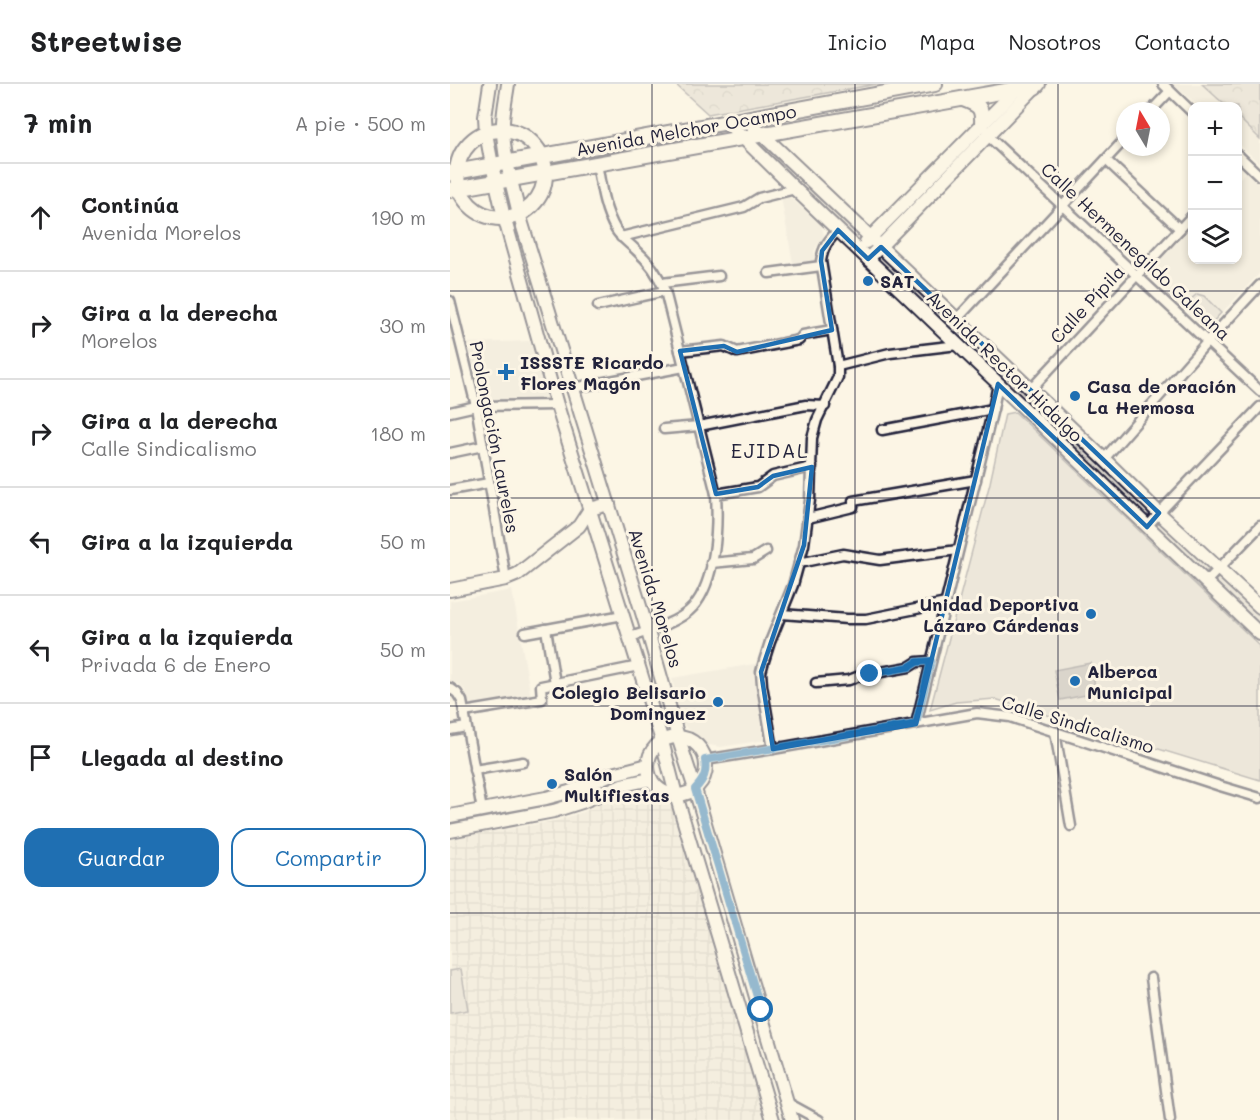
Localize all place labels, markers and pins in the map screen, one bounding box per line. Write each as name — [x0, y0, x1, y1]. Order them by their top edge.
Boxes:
place label: SAT — [880, 269, 915, 293]
marker: SAT — [861, 274, 875, 288]
place label: ISSSTE Ricardo Flores Magón — [520, 350, 664, 395]
marker: ISSSTE Ricardo Flores Magón — [497, 363, 515, 381]
place label: Casa de oración La Hermosa — [1087, 374, 1236, 419]
marker: Casa de oración La Hermosa — [1068, 389, 1082, 403]
place label: Unidad Deportiva Lázaro Cárdenas — [919, 592, 1079, 637]
marker: Unidad Deportiva Lázaro Cárdenas — [1084, 607, 1098, 621]
place label: Alberca Municipal — [1087, 659, 1172, 704]
marker: Alberca Municipal — [1068, 674, 1082, 688]
place label: Colegio Belisario Dominguez — [552, 680, 706, 725]
marker: Colegio Belisario Dominguez — [711, 695, 725, 709]
place label: Salón Multifiestas — [564, 762, 670, 807]
marker: Salón Multifiestas — [545, 777, 559, 791]

